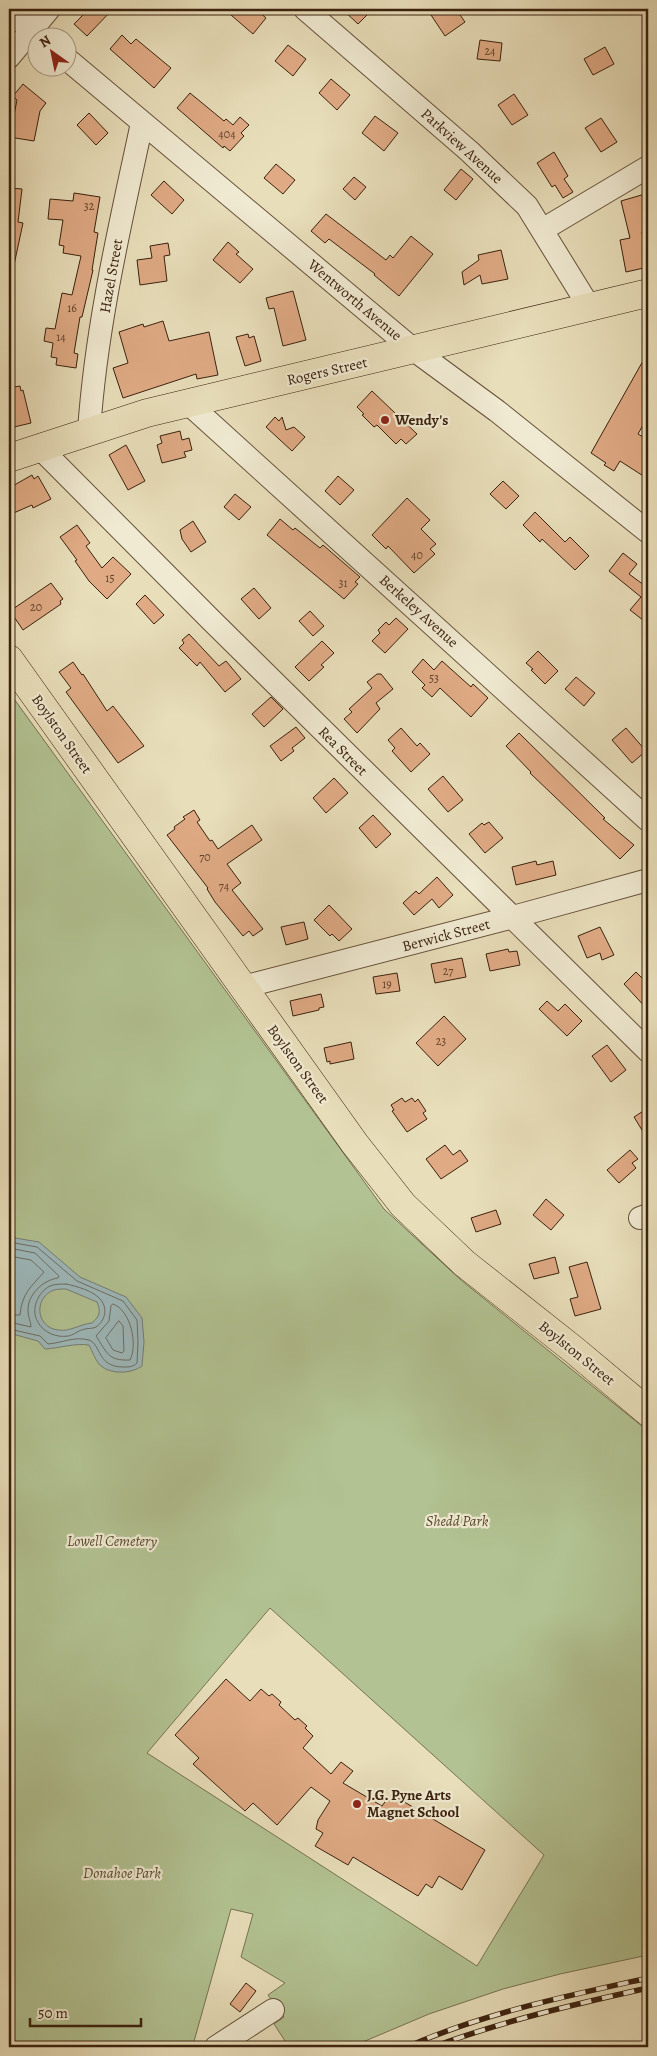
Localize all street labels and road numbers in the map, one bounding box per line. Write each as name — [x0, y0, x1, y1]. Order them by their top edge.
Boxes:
street label: Parkview Avenue — [417, 104, 508, 188]
street label: Hazel Street — [95, 237, 127, 315]
street label: Wentworth Avenue — [303, 254, 406, 345]
street label: Rogers Street — [285, 352, 369, 390]
street label: Berkeley Avenue — [375, 570, 463, 652]
street label: Boylston Street — [27, 690, 97, 778]
street label: Rea Street — [314, 722, 372, 780]
street label: Berwick Street — [400, 914, 492, 956]
street label: Boylston Street — [263, 1021, 333, 1107]
street label: Boylston Street — [535, 1316, 619, 1390]

